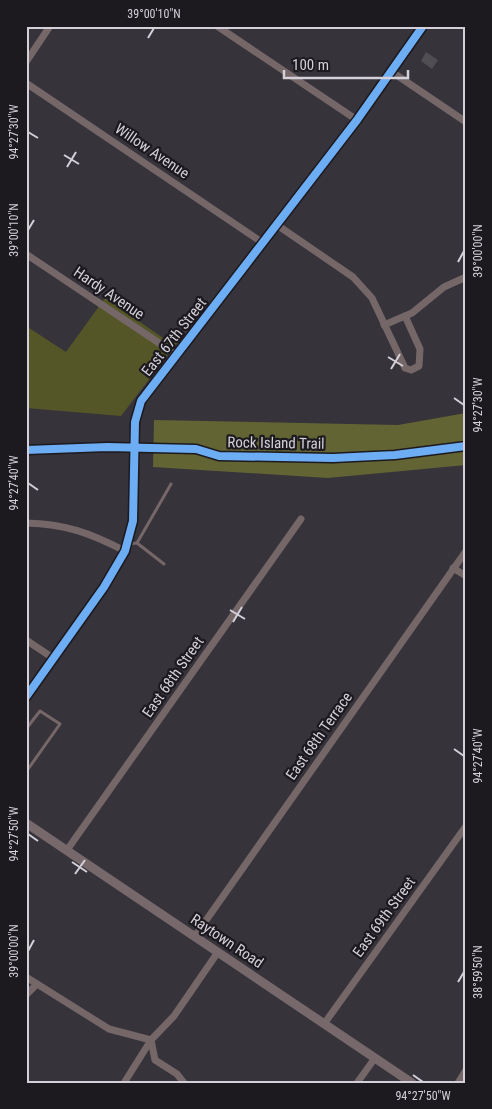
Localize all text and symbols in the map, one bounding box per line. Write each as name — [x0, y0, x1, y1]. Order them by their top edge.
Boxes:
text: 39°00'10"N — [127, 7, 181, 21]
scale bar — [284, 48, 408, 80]
text: 100 m — [292, 56, 329, 74]
text: 94°27'30"W — [7, 104, 21, 160]
street label: Willow Avenue — [111, 120, 193, 182]
text: 39°00'10"N — [7, 203, 21, 257]
text: 39°00'00"N — [471, 224, 485, 278]
street label: Hardy Avenue — [70, 263, 148, 323]
street label: East 67th Street — [138, 294, 210, 380]
text: 94°27'30"W — [471, 377, 485, 433]
street label: Rock Island Trail — [227, 433, 325, 453]
text: 94°27'40"W — [7, 455, 21, 511]
street label: East 68th Street — [139, 633, 207, 721]
street label: East 68th Terrace — [282, 689, 356, 783]
text: 94°27'40"W — [471, 728, 485, 784]
text: 94°27'50"W — [7, 806, 21, 862]
street label: East 69th Street — [349, 874, 419, 960]
street label: Raytown Road — [187, 910, 267, 972]
text: 39°00'00"N — [7, 924, 21, 978]
text: 38°59'50"N — [471, 945, 485, 999]
text: 94°27'50"W — [395, 1089, 451, 1103]

